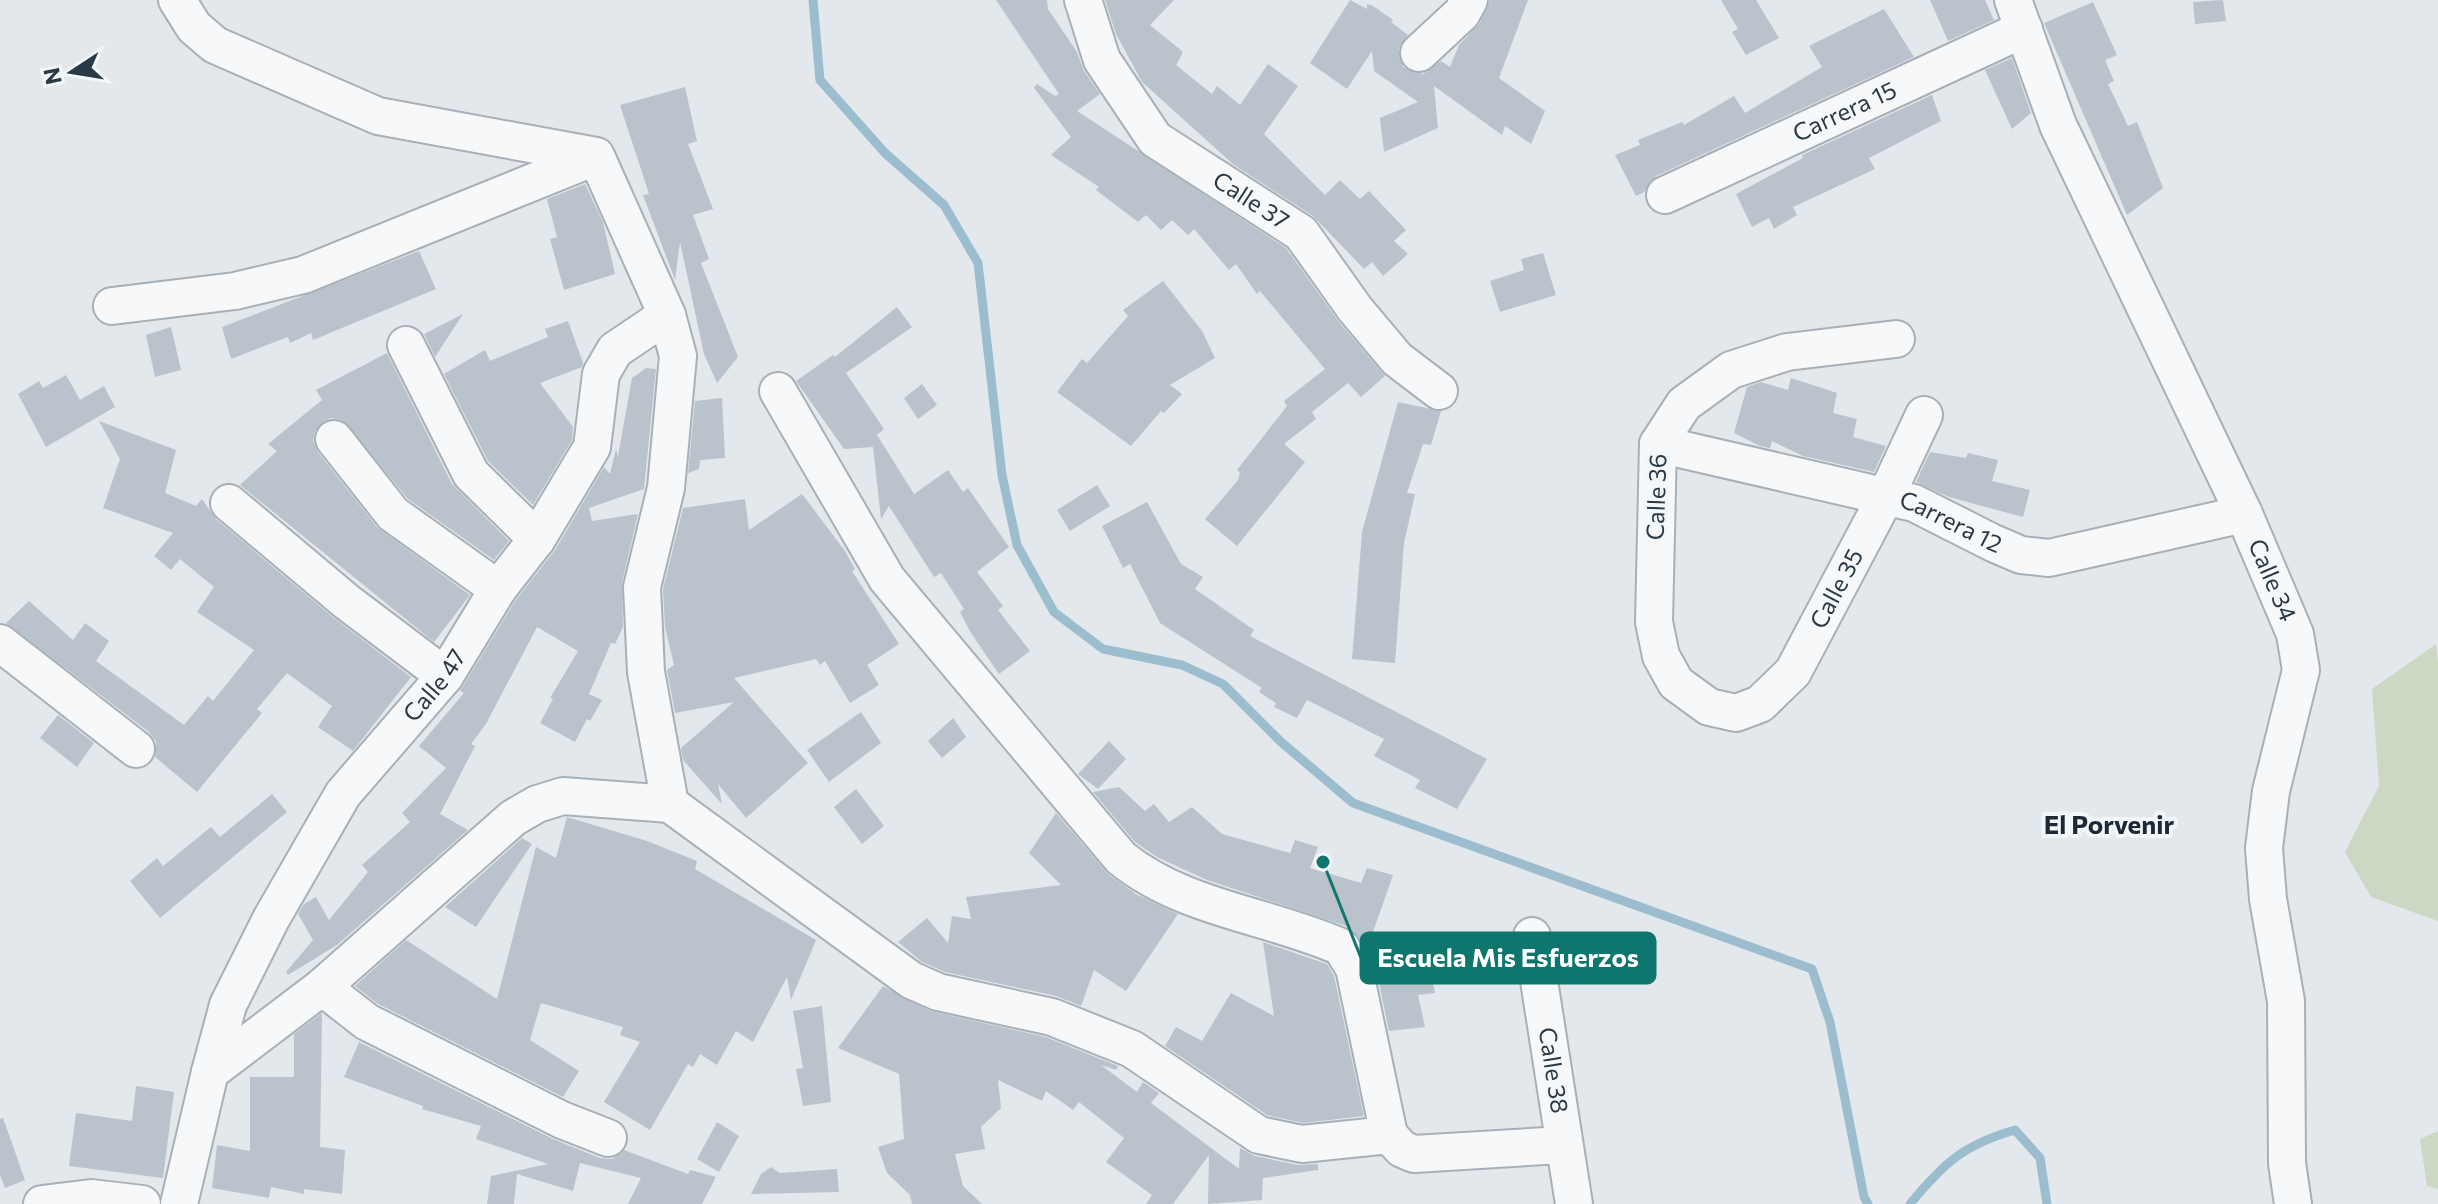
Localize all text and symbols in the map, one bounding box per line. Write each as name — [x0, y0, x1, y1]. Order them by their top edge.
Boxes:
north arrow — [32, 32, 112, 112]
text: N — [37, 65, 67, 87]
street label: Carrera 15 — [1788, 74, 1901, 147]
street label: Calle 37 — [1208, 164, 1295, 235]
street label: Calle 36 — [1639, 453, 1672, 541]
street label: Carrera 12 — [1897, 484, 2007, 558]
street label: Calle 34 — [2243, 534, 2304, 625]
street label: Calle 35 — [1803, 543, 1868, 633]
street label: Calle 47 — [396, 643, 471, 727]
district label: El Porvenir — [2044, 808, 2175, 839]
callout: Escuela Mis Esfuerzos — [1361, 933, 1655, 983]
text: Escuela Mis Esfuerzos — [1377, 941, 1639, 972]
street label: Calle 38 — [1533, 1025, 1576, 1115]

